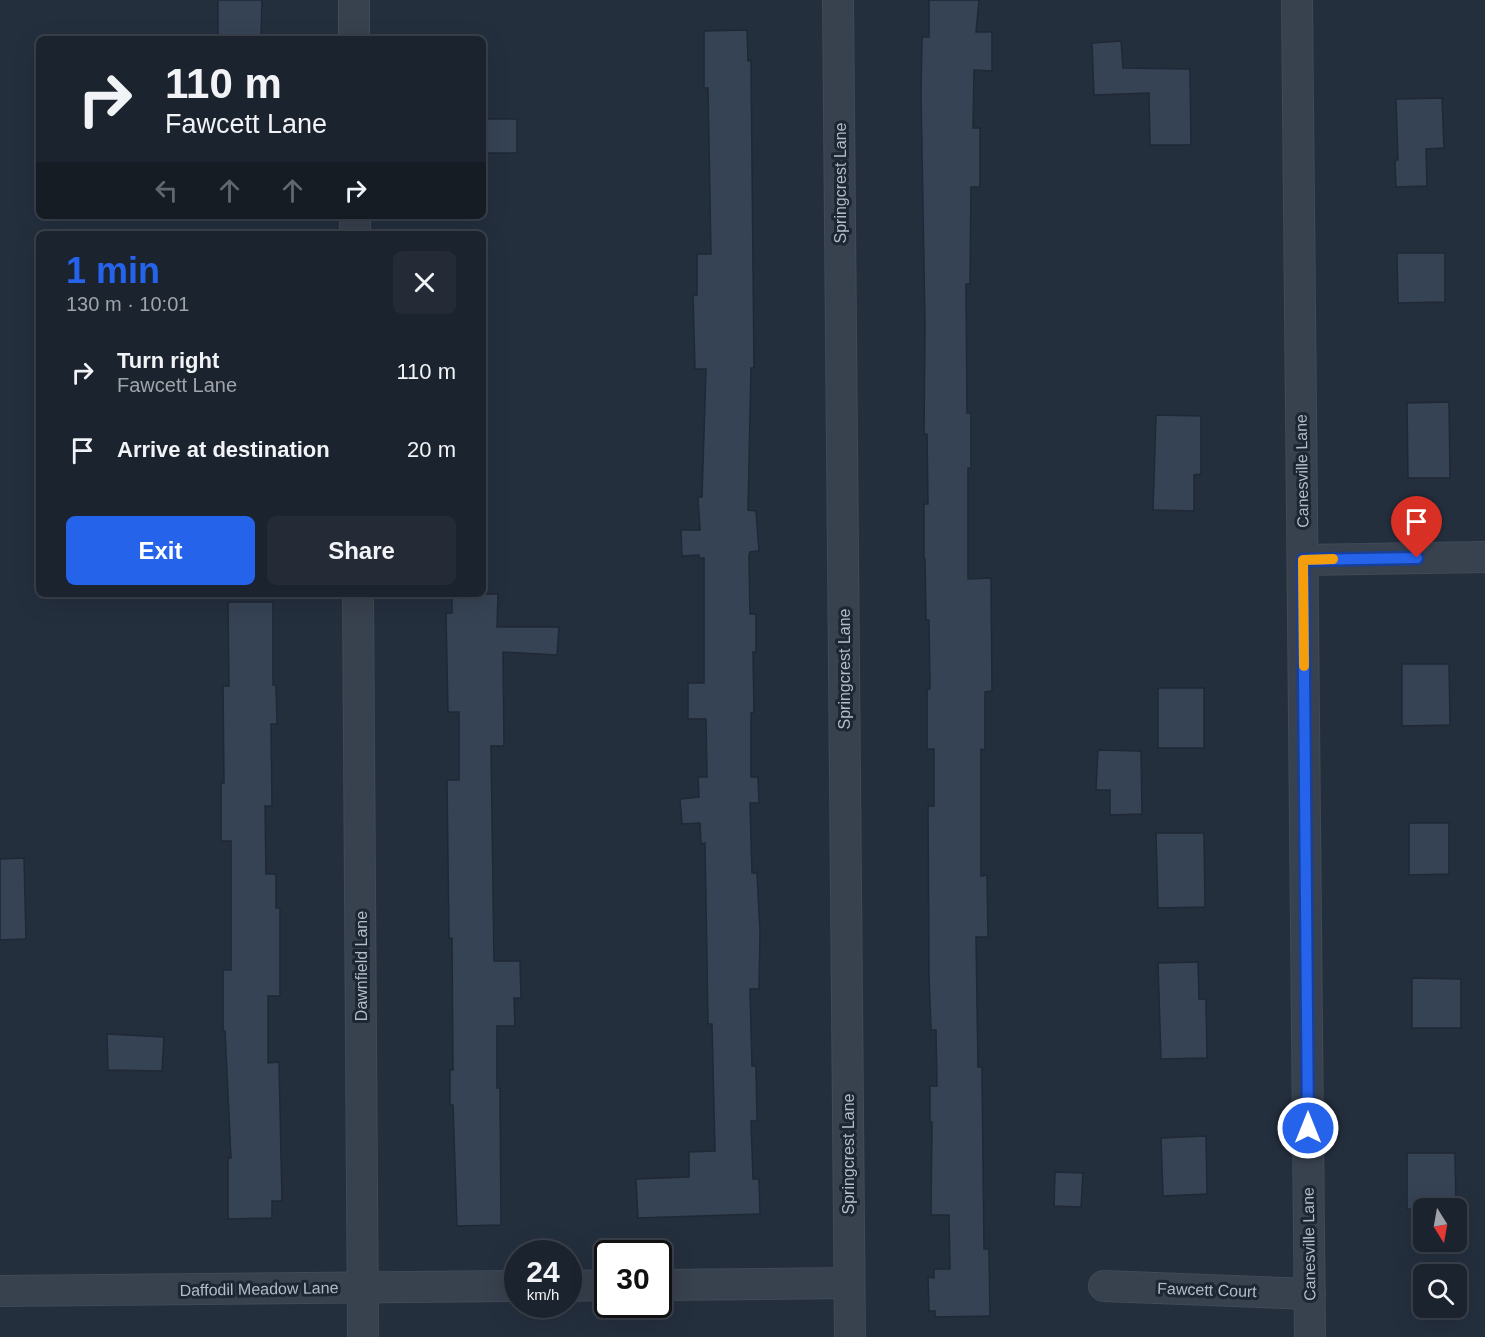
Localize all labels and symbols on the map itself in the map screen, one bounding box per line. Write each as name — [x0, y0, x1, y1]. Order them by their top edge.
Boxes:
street label: Springcrest Lane — [832, 122, 849, 243]
street label: Canesville Lane — [1293, 414, 1311, 528]
pin — [1391, 496, 1442, 558]
street label: Springcrest Lane — [836, 608, 853, 729]
street label: Dawnfield Lane — [353, 911, 370, 1021]
street label: Springcrest Lane — [840, 1093, 857, 1214]
position arrow — [1276, 1096, 1340, 1160]
street label: Canesville Lane — [1300, 1187, 1318, 1301]
north arrow — [1413, 1198, 1467, 1252]
speed limit sign: 30 — [594, 1240, 672, 1318]
street label: Daffodil Meadow Lane — [179, 1279, 339, 1299]
street label: Fawcett Court — [1157, 1280, 1258, 1300]

